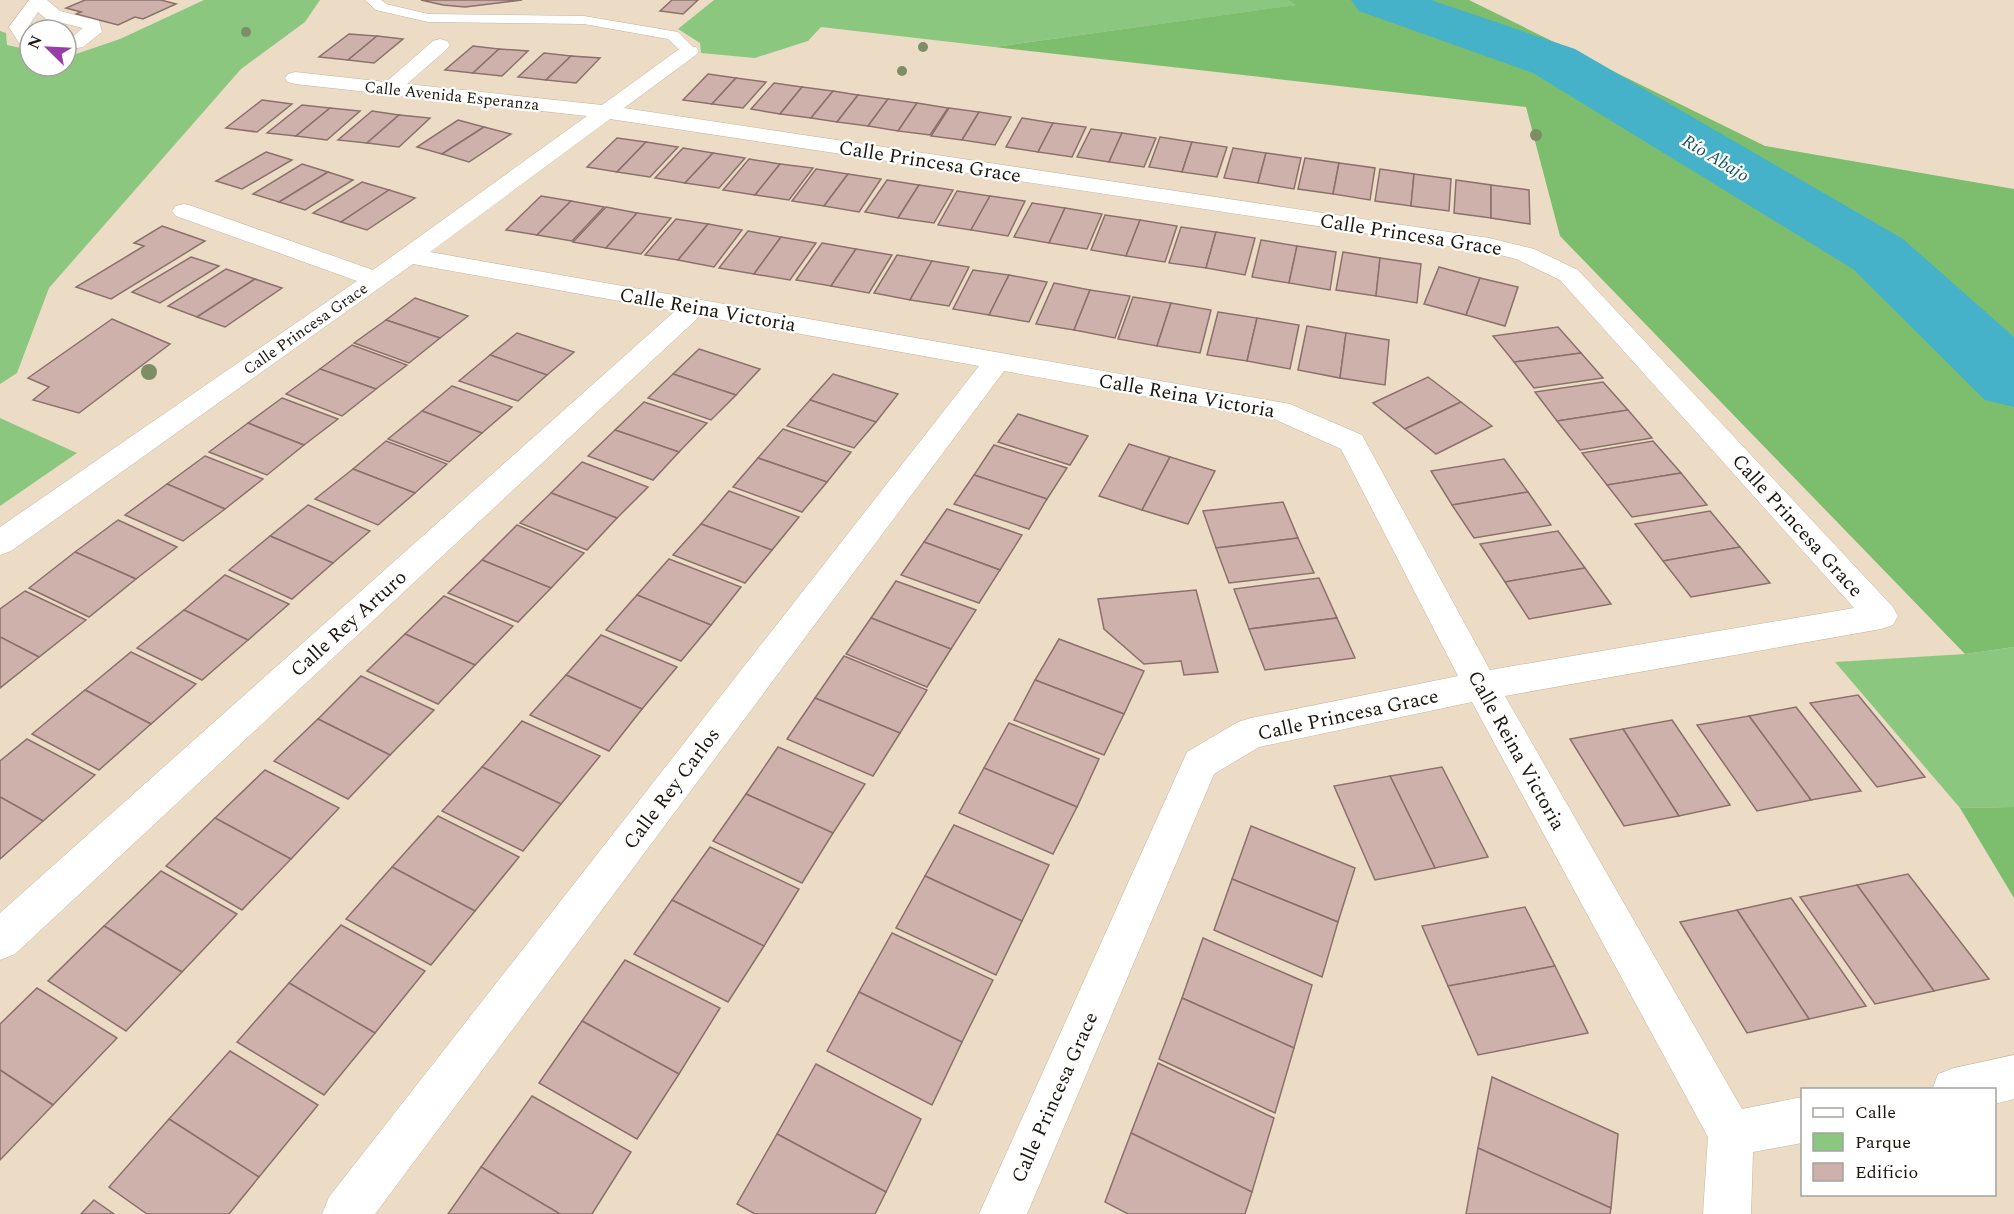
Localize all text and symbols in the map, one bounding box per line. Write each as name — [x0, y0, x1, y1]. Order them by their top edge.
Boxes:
north arrow — [18, 18, 78, 78]
text: N — [22, 31, 49, 53]
street label: Calle Avenida Esperanza — [363, 75, 541, 117]
water label: Río Abajo — [1677, 128, 1754, 189]
street label: Calle Princesa Grace — [836, 133, 1023, 191]
street label: Calle Princesa Grace — [1317, 206, 1504, 264]
street label: Calle Princesa Grace — [238, 277, 373, 381]
street label: Calle Reina Victoria — [617, 280, 799, 340]
street label: Calle Reina Victoria — [1096, 366, 1278, 426]
street label: Calle Princesa Grace — [1724, 447, 1870, 604]
street label: Calle Rey Arturo — [284, 563, 414, 684]
street label: Calle Reina Victoria — [1460, 665, 1573, 836]
street label: Calle Princesa Grace — [1255, 681, 1441, 749]
street label: Calle Rey Carlos — [616, 721, 728, 856]
street label: Calle Princesa Grace — [1004, 1007, 1106, 1188]
legend — [1801, 1088, 1996, 1196]
text: Calle — [1855, 1099, 1896, 1126]
text: Parque — [1855, 1129, 1911, 1156]
text: Edificio — [1855, 1159, 1918, 1186]

